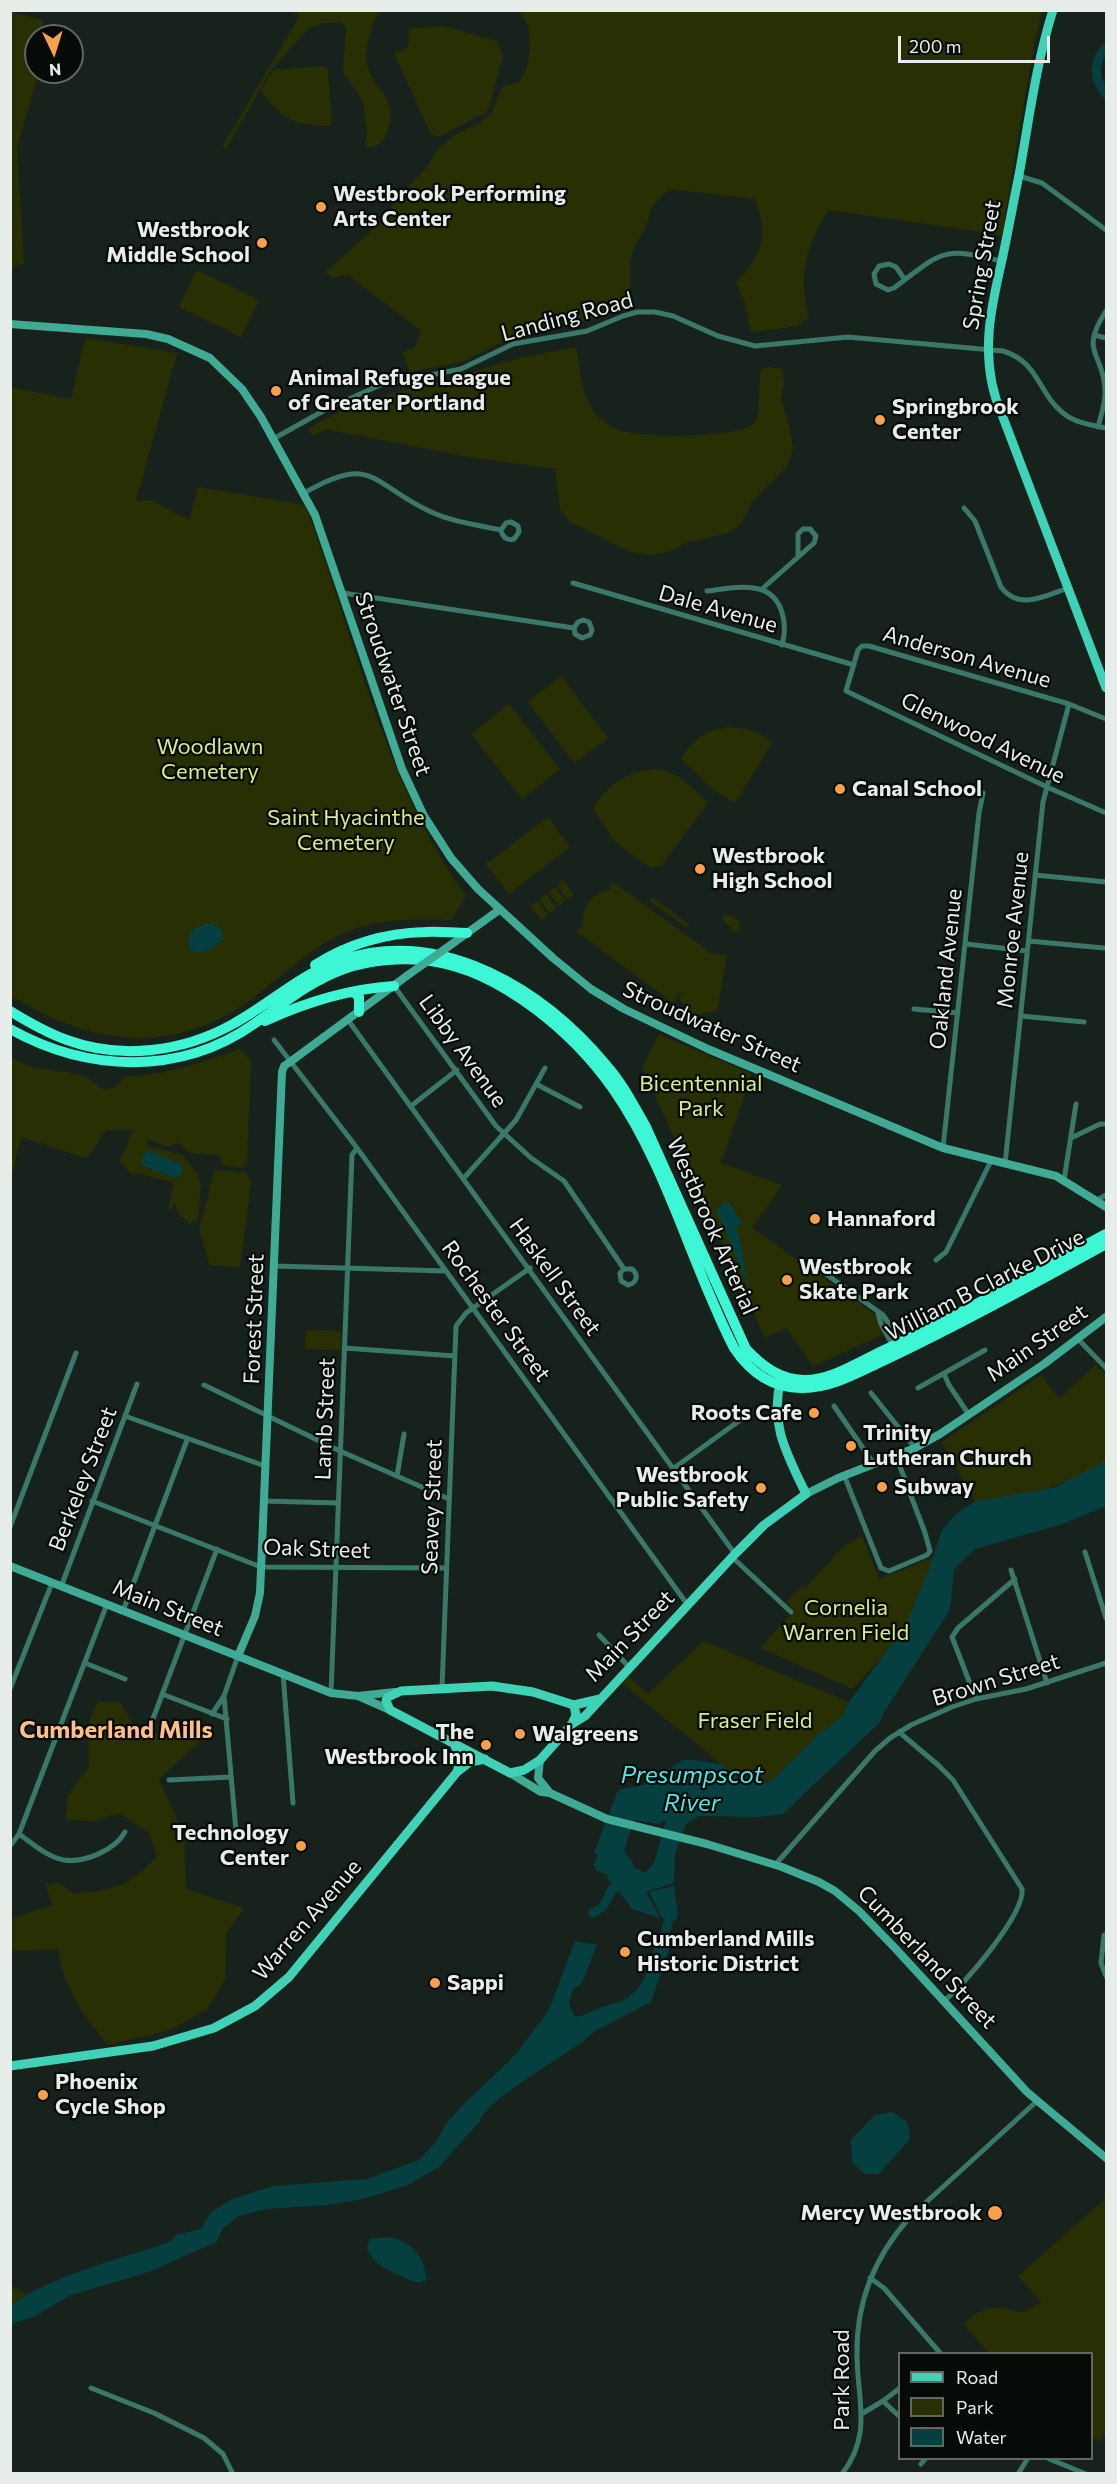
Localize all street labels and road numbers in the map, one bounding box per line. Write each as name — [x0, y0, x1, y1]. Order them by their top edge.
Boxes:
street label: Spring Street — [958, 198, 1006, 332]
street label: Landing Road — [498, 287, 636, 347]
street label: Dale Avenue — [656, 579, 780, 639]
street label: Stroudwater Street — [349, 589, 437, 779]
street label: Anderson Avenue — [880, 620, 1054, 694]
street label: Glenwood Avenue — [897, 687, 1069, 789]
street label: Monroe Avenue — [992, 850, 1034, 1010]
street label: Oakland Avenue — [924, 887, 968, 1051]
street label: Stroudwater Street — [619, 976, 805, 1078]
street label: Libby Avenue — [413, 989, 513, 1113]
street label: Westbrook Arterial — [661, 1133, 763, 1319]
street label: Haskell Street — [504, 1213, 606, 1341]
street label: William B Clarke Drive — [881, 1223, 1089, 1347]
street label: Rochester Street — [436, 1235, 556, 1387]
street label: Forest Street — [239, 1253, 269, 1385]
street label: Main Street — [982, 1299, 1092, 1387]
street label: Lamb Street — [310, 1357, 340, 1481]
street label: Berkeley Street — [43, 1403, 123, 1555]
street label: Seavey Street — [416, 1439, 448, 1575]
street label: Oak Street — [263, 1534, 371, 1564]
street label: Main Street — [109, 1574, 227, 1642]
street label: Main Street — [580, 1585, 680, 1687]
street label: Brown Street — [929, 1648, 1063, 1712]
street label: Warren Avenue — [247, 1854, 367, 1986]
street label: Cumberland Street — [852, 1880, 1002, 2034]
street label: Park Road — [829, 2329, 855, 2431]

